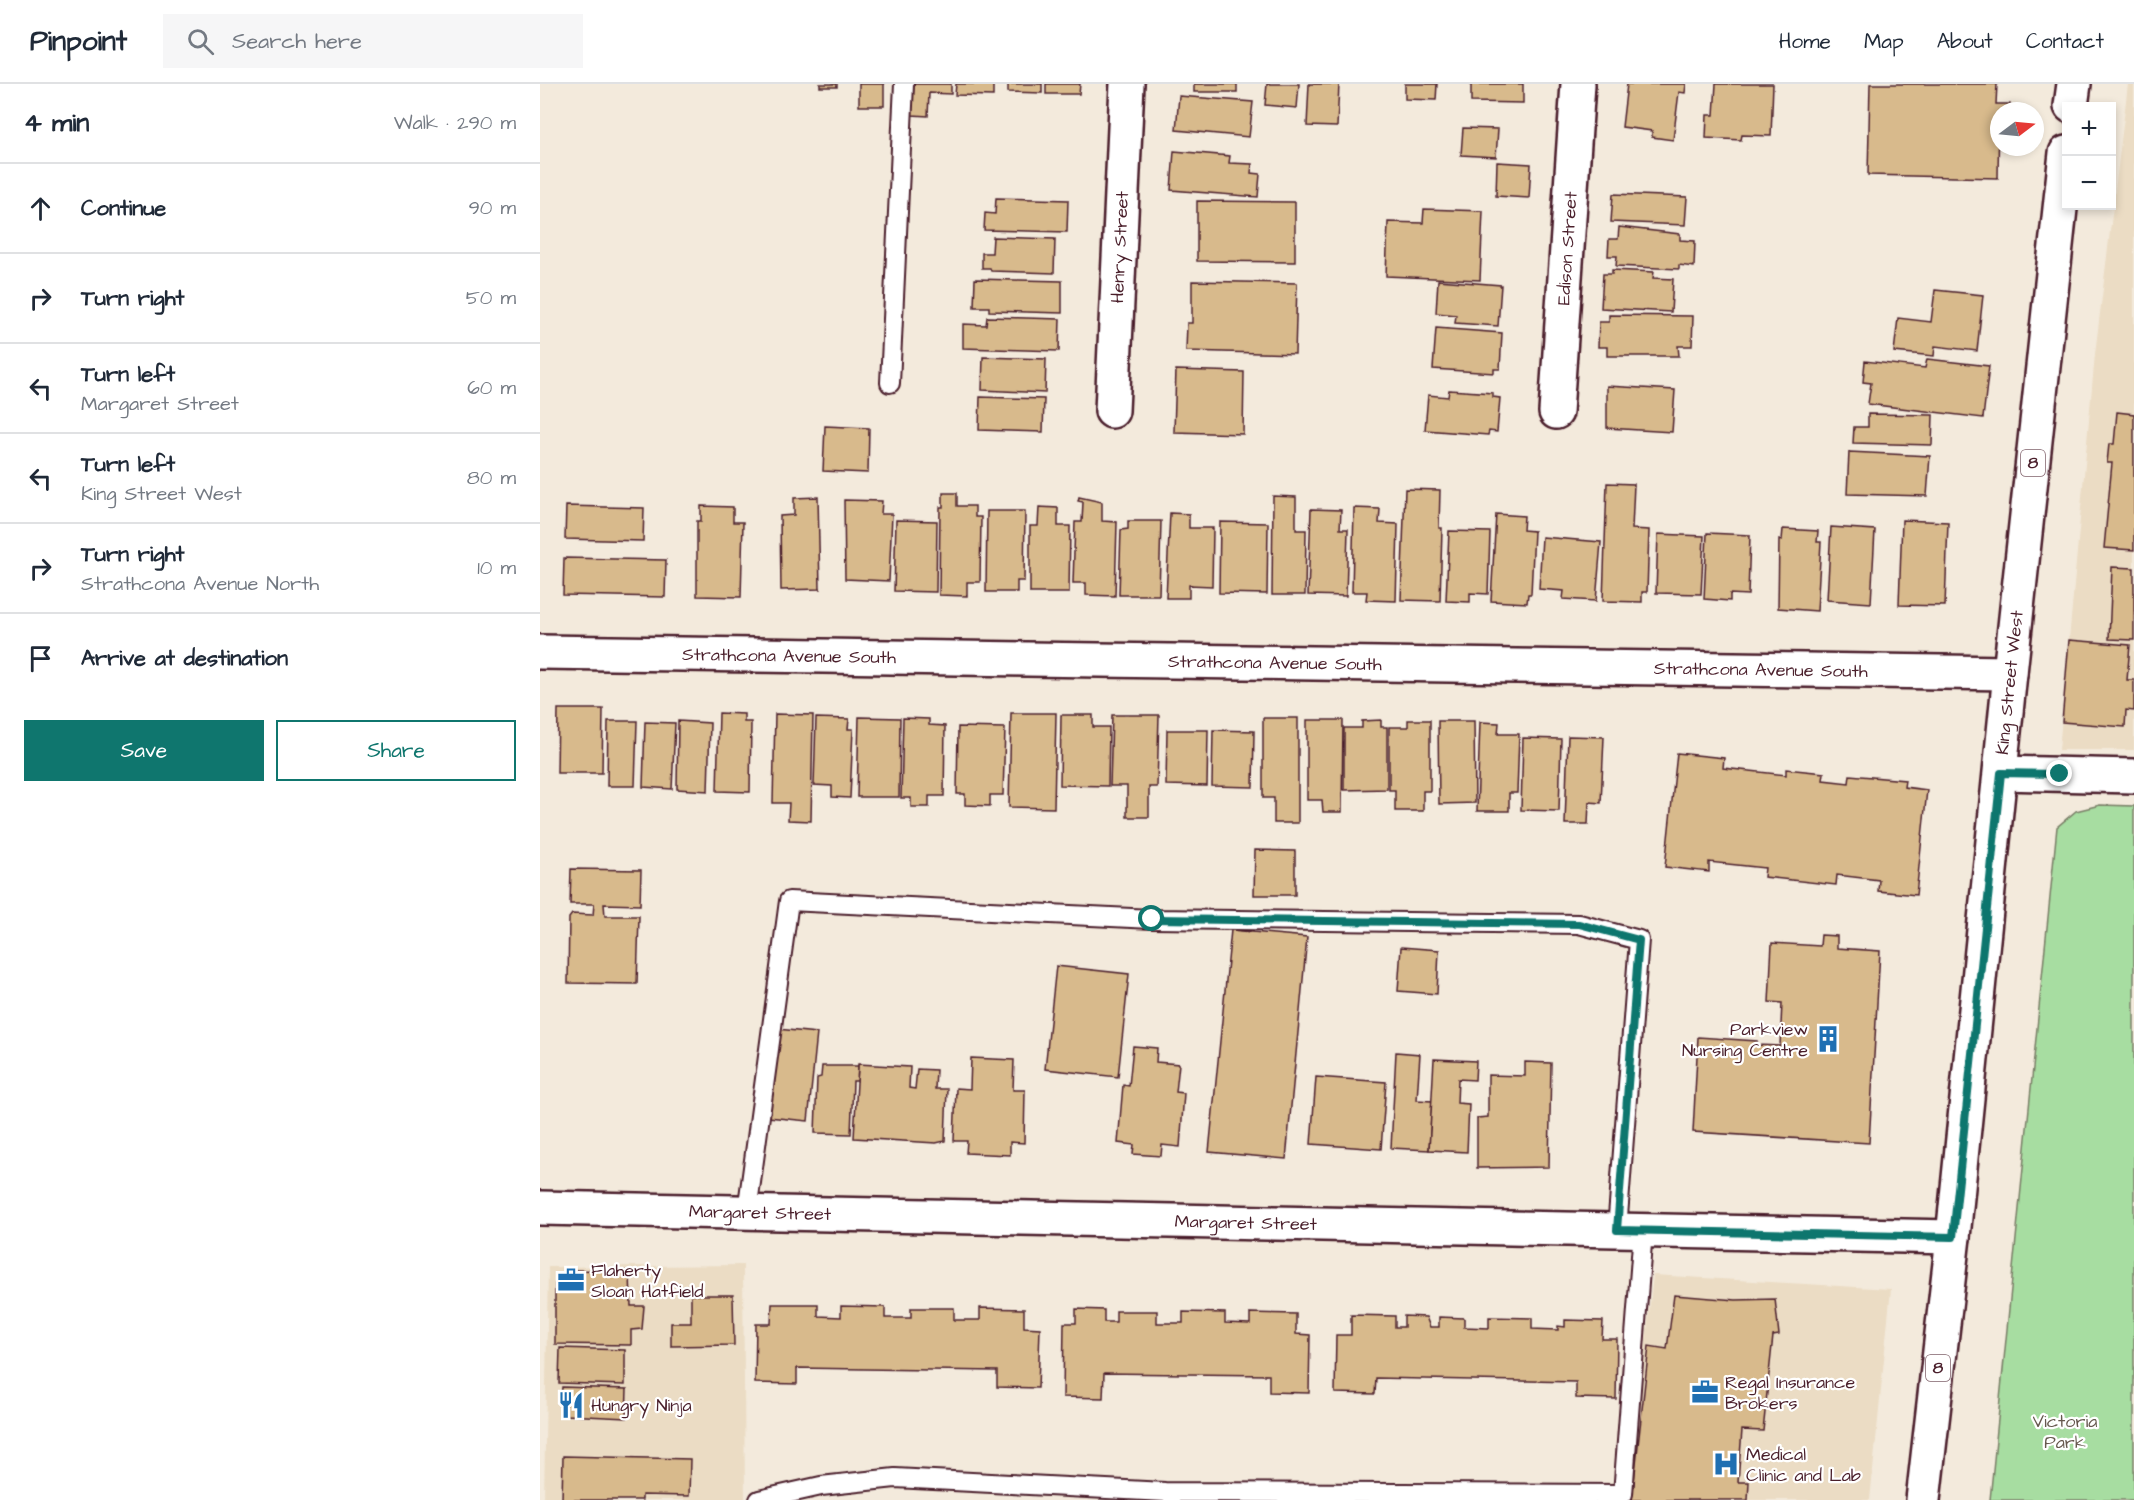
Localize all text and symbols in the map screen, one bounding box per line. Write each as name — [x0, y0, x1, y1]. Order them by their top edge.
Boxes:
search box — [163, 14, 583, 68]
text: Pinpoint — [30, 22, 127, 61]
icon: search — [184, 25, 217, 58]
text: Search here — [232, 26, 362, 57]
text: Home — [1779, 27, 1831, 56]
text: Map — [1864, 27, 1904, 56]
text: About — [1937, 27, 1993, 56]
text: Contact — [2026, 27, 2104, 56]
north arrow — [1990, 102, 2044, 156]
map controls — [2062, 102, 2116, 210]
button: + — [2062, 102, 2116, 156]
text: 4 min — [24, 105, 89, 141]
text: Walk · 290 m — [394, 109, 516, 137]
button: − — [2062, 156, 2116, 210]
street label: Henry Street — [1104, 190, 1135, 304]
street label: Edison Street — [1551, 190, 1583, 306]
icon: ahead — [24, 192, 57, 225]
text: Continue — [81, 193, 166, 224]
text: 90 m — [468, 194, 516, 222]
icon: right — [24, 282, 57, 315]
text: Turn right — [81, 283, 184, 314]
text: 50 m — [466, 284, 516, 312]
text: Turn left — [81, 359, 175, 390]
icon: left — [24, 372, 57, 405]
text: 60 m — [467, 374, 516, 402]
text: Margaret Street — [81, 390, 239, 418]
text: Turn left — [81, 449, 175, 480]
road number: 8 — [2021, 450, 2045, 476]
icon: left — [24, 462, 57, 495]
text: 80 m — [467, 464, 516, 492]
text: King Street West — [81, 480, 242, 508]
text: Turn right — [81, 539, 184, 570]
icon: right — [24, 552, 57, 585]
text: 10 m — [477, 554, 516, 582]
text: Strathcona Avenue North — [81, 570, 319, 598]
street label: King Street West — [1989, 608, 2029, 756]
icon: arrive — [24, 642, 57, 675]
street label: Strathcona Avenue South — [682, 642, 896, 670]
text: Arrive at destination — [81, 643, 288, 674]
street label: Strathcona Avenue South — [1168, 648, 1382, 677]
street label: Strathcona Avenue South — [1654, 655, 1868, 683]
button: Save — [24, 720, 264, 781]
button: Share — [276, 720, 516, 781]
route end — [2046, 760, 2072, 786]
route start — [1138, 905, 1164, 931]
place label: Parkview Nursing Centre — [1682, 1017, 1808, 1064]
building icon: Parkview Nursing Centre — [1813, 1024, 1843, 1054]
street label: Margaret Street — [689, 1199, 832, 1226]
street label: Margaret Street — [1175, 1209, 1318, 1236]
place label: Flaherty Sloan Hatfield — [591, 1258, 703, 1304]
office icon: Flaherty Sloan Hatfield — [556, 1265, 586, 1295]
road number: 8 — [1926, 1355, 1950, 1381]
place label: Regal Insurance Brokers — [1725, 1370, 1855, 1416]
office icon: Regal Insurance Brokers — [1690, 1377, 1720, 1407]
restaurant icon: Hungry Ninja — [556, 1390, 586, 1420]
place label: Hungry Ninja — [591, 1393, 692, 1419]
park label: Victoria Park — [2033, 1409, 2097, 1455]
place label: Medical Clinic and Lab — [1746, 1442, 1861, 1488]
hospital icon: Medical Clinic and Lab — [1711, 1449, 1741, 1479]

